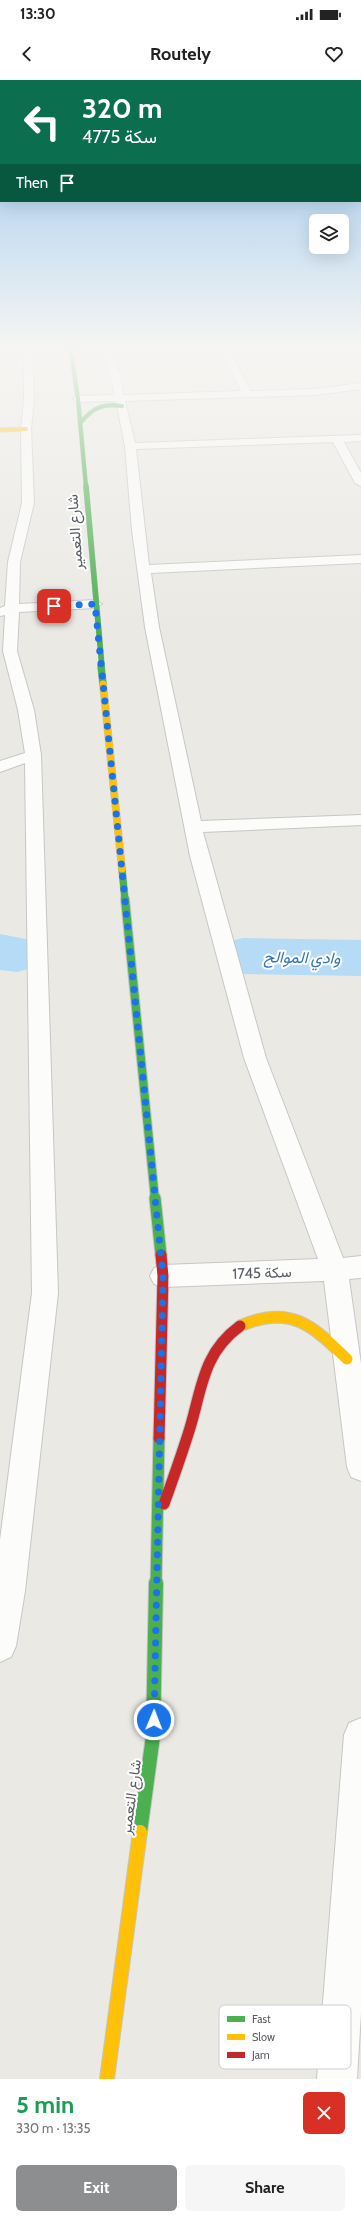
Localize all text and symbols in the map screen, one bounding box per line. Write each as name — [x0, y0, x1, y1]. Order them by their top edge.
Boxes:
text: 13:30 — [20, 5, 56, 23]
icon: back — [16, 43, 38, 65]
text: Routely — [150, 43, 211, 65]
icon: heart — [323, 43, 345, 65]
text: 320 m — [82, 91, 162, 125]
icon: left — [16, 96, 68, 148]
text: سكة 4775 — [82, 126, 157, 148]
icon: arrive — [56, 172, 78, 194]
text: Then — [16, 174, 48, 192]
map controls — [309, 214, 349, 254]
button: layers — [309, 214, 349, 254]
street label: شارع التعمير — [63, 493, 89, 571]
pin — [37, 589, 71, 623]
icon: arrive — [43, 595, 65, 617]
water label: وادي الموالح — [263, 947, 341, 972]
street label: سكة 1745 — [232, 1263, 292, 1283]
position arrow — [133, 1699, 175, 1741]
street label: شارع التعمير — [117, 1758, 147, 1837]
legend — [219, 2005, 351, 2069]
text: Fast — [252, 2012, 271, 2026]
text: Slow — [252, 2030, 275, 2044]
text: Jam — [251, 2048, 270, 2062]
text: 5 min — [16, 2090, 74, 2119]
button: close — [303, 2092, 345, 2134]
text: 330 m · 13:35 — [16, 2120, 90, 2136]
button: Exit — [16, 2165, 177, 2211]
button: Share — [185, 2165, 345, 2211]

